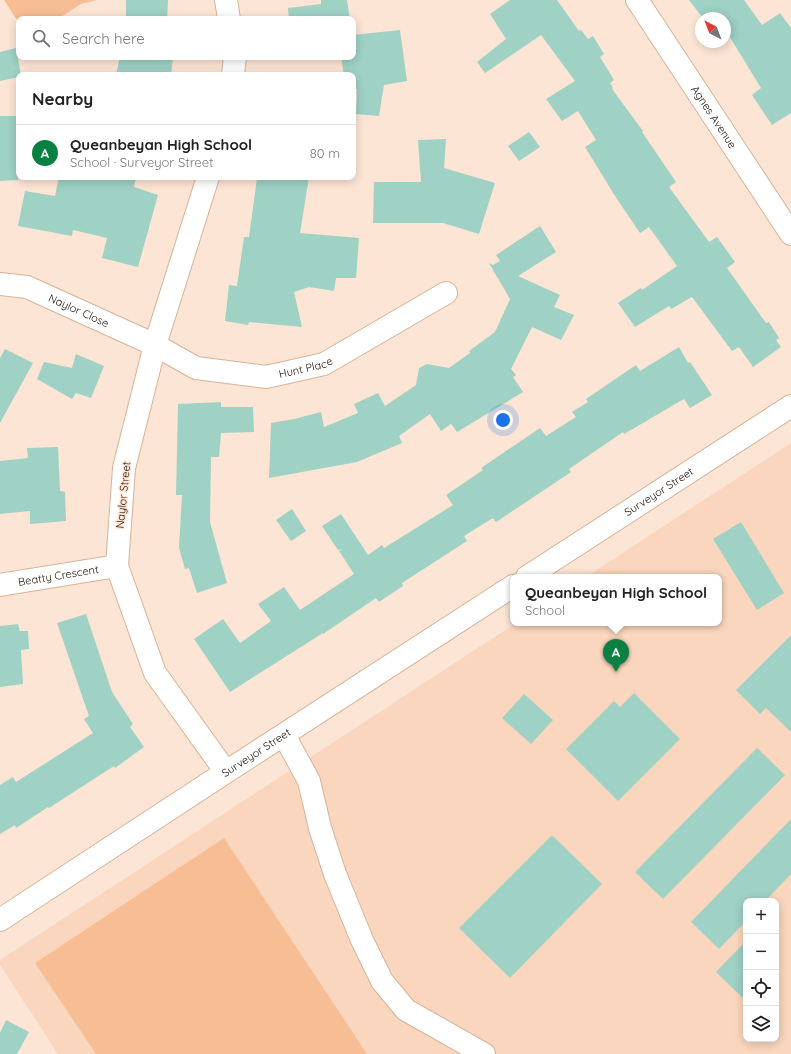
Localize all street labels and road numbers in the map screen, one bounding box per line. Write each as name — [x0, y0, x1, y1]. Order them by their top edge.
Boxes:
street label: Agnes Avenue — [688, 83, 740, 151]
street label: Naylor Close — [46, 291, 111, 330]
street label: Hunt Place — [277, 354, 335, 381]
street label: Naylor Street — [113, 461, 134, 529]
street label: Surveyor Street — [622, 464, 696, 519]
street label: Beatty Crescent — [17, 562, 100, 589]
street label: Surveyor Street — [219, 725, 293, 780]

